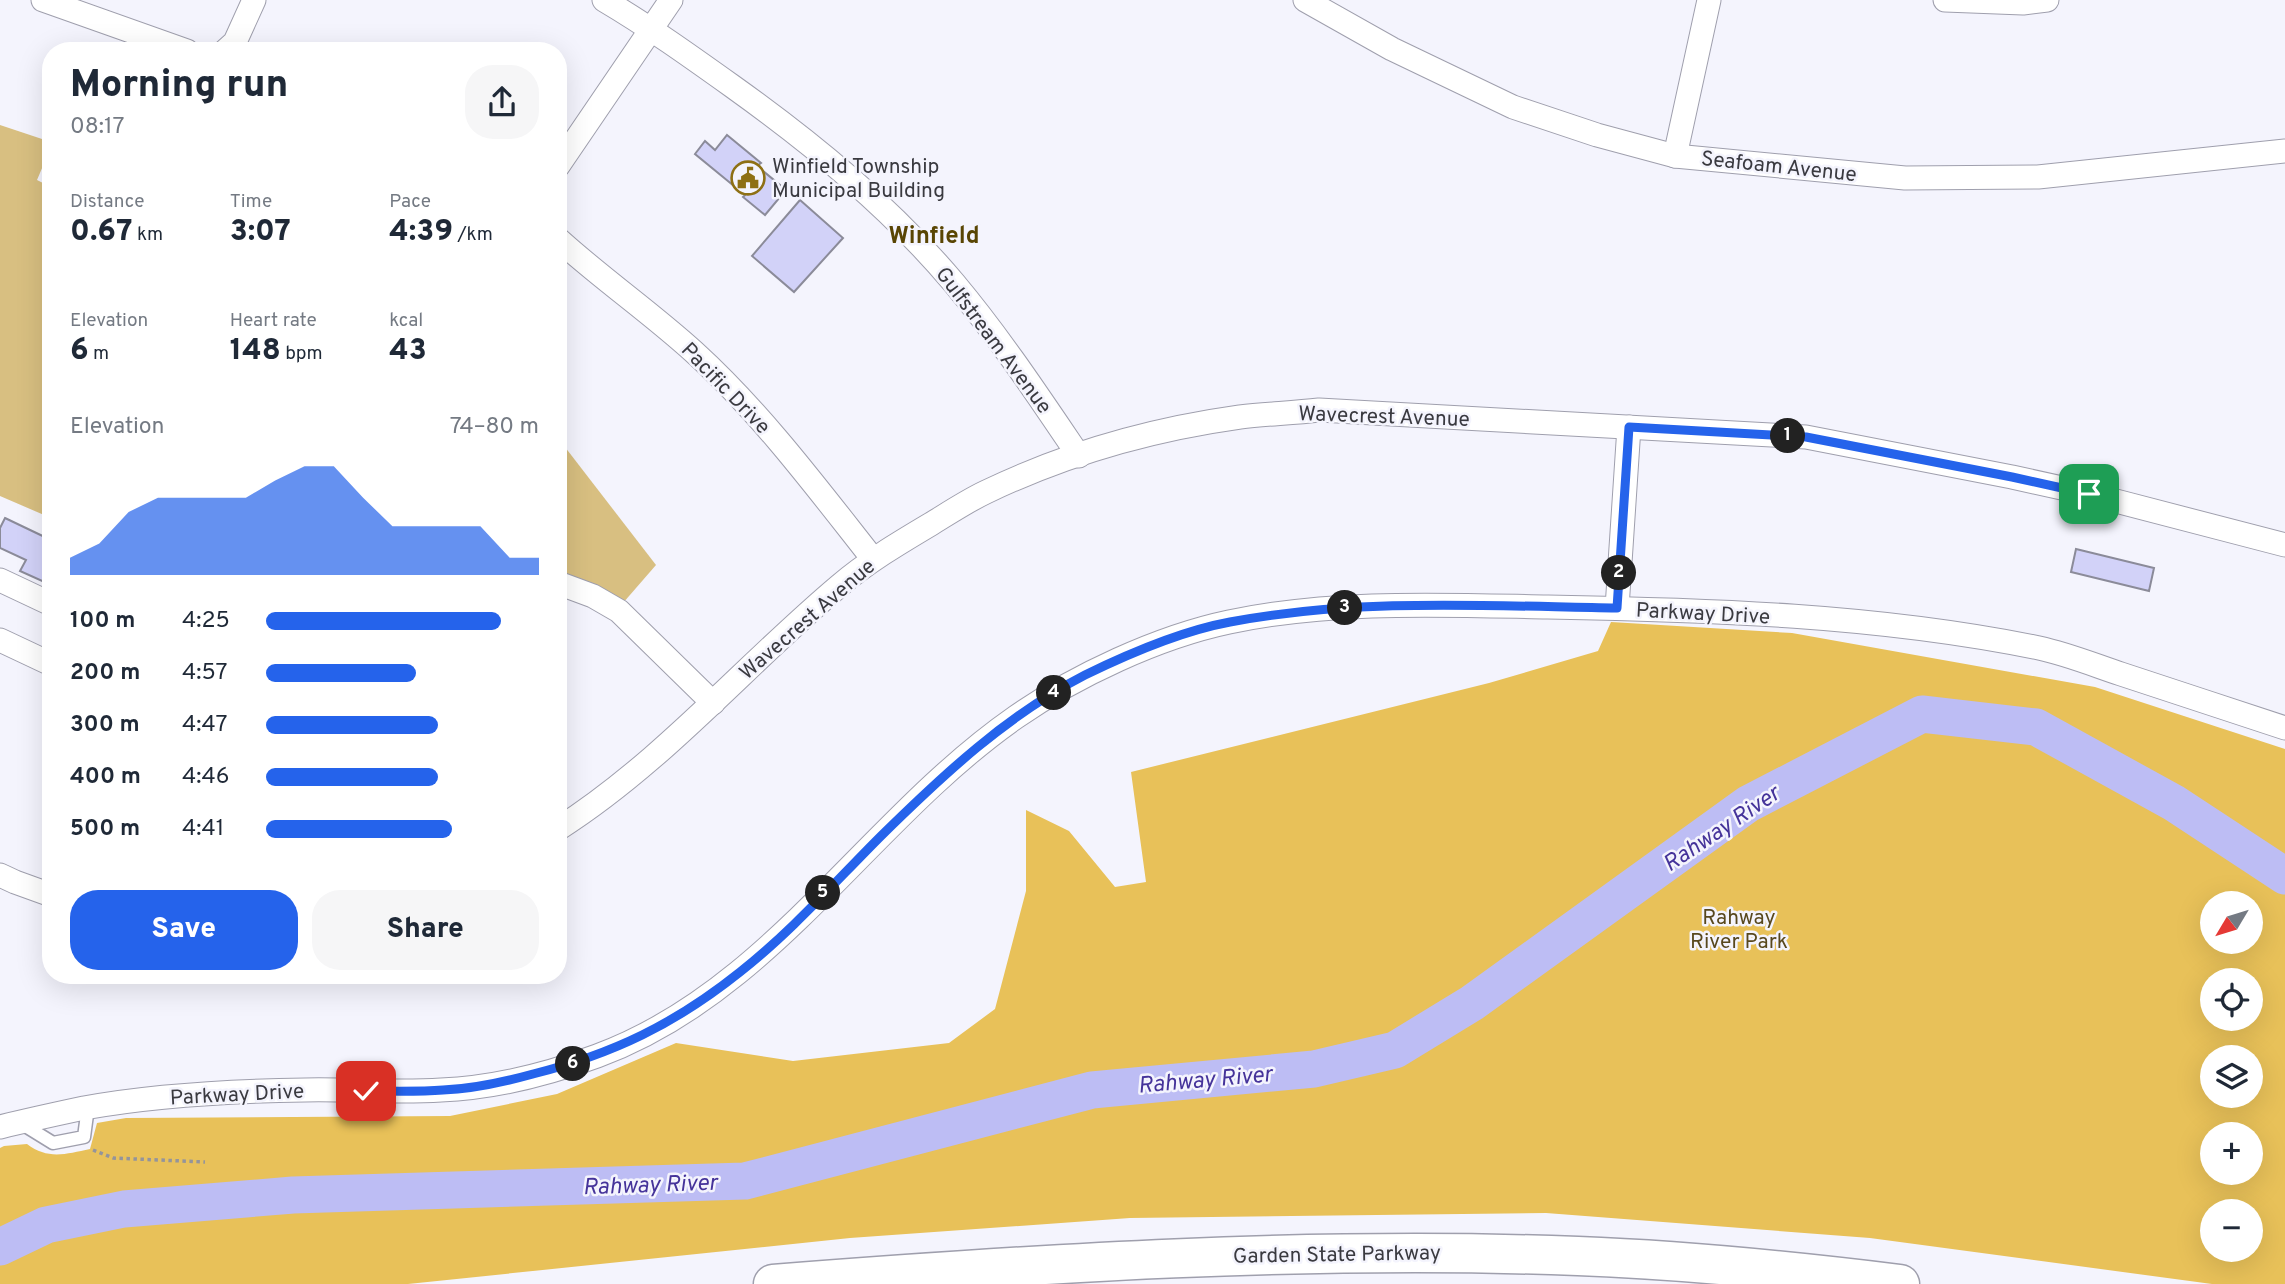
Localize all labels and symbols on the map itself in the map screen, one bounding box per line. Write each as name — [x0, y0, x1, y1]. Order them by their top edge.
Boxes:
street label: Seafoam Avenue — [1700, 146, 1858, 189]
place label: Winfield Township Municipal Building — [772, 154, 945, 205]
public building icon: Winfield Township Municipal Building — [729, 159, 767, 197]
district label: Winfield — [888, 222, 980, 252]
street label: Gulfstream Avenue — [929, 262, 1057, 420]
street label: Pacific Drive — [674, 337, 775, 441]
street label: Wavecrest Avenue — [1298, 401, 1470, 434]
pin: 1 — [1770, 418, 1806, 453]
pin — [2059, 464, 2119, 524]
street label: Wavecrest Avenue — [734, 554, 882, 687]
pin: 2 — [1602, 556, 1636, 590]
pin: 3 — [1328, 590, 1362, 626]
street label: Parkway Drive — [1635, 597, 1771, 632]
pin: 4 — [1036, 676, 1072, 710]
water label: Rahway River — [1658, 779, 1788, 880]
pin: 5 — [806, 876, 840, 910]
north arrow — [2200, 891, 2263, 954]
park label: Rahway River Park — [1690, 905, 1788, 956]
pin: 6 — [556, 1046, 590, 1082]
pin — [336, 1061, 396, 1121]
water label: Rahway River — [1137, 1061, 1276, 1102]
street label: Parkway Drive — [169, 1078, 305, 1113]
water label: Rahway River — [582, 1170, 720, 1203]
street label: Garden State Parkway — [1233, 1240, 1441, 1271]

